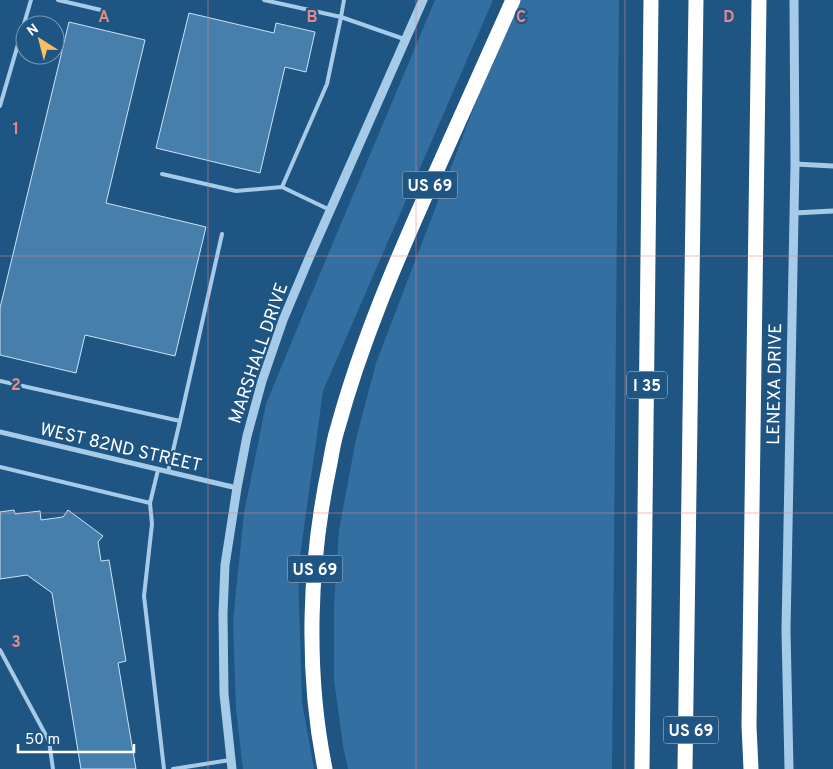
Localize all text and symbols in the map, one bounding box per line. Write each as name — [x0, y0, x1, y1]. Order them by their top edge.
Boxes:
text: A — [98, 8, 110, 28]
text: B — [306, 8, 318, 28]
text: C — [516, 8, 526, 28]
text: D — [723, 8, 735, 28]
north arrow — [15, 15, 65, 65]
text: N — [24, 21, 42, 41]
text: 1 — [13, 120, 19, 140]
road number: US 69 — [402, 172, 458, 198]
street label: MARSHALL DRIVE — [224, 280, 294, 427]
street label: LENEXA DRIVE — [763, 323, 788, 445]
road number: I 35 — [627, 372, 667, 398]
text: 2 — [11, 376, 21, 396]
street label: WEST 82ND STREET — [37, 419, 204, 478]
road number: US 69 — [288, 556, 342, 582]
text: 3 — [11, 633, 21, 653]
road number: US 69 — [664, 716, 718, 744]
scale bar — [18, 722, 134, 754]
text: 50 m — [25, 731, 60, 750]

